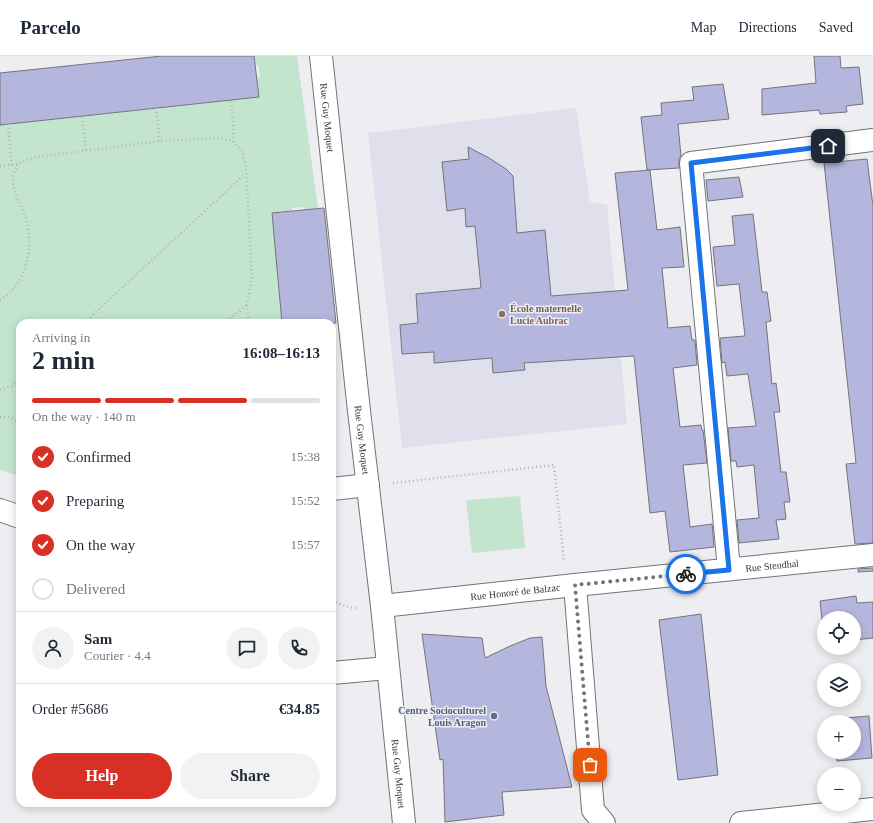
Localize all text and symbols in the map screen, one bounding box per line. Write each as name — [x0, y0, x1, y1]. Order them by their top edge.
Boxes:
text: Parcelo — [20, 17, 81, 38]
text: Map — [691, 20, 716, 35]
text: Directions — [738, 20, 797, 35]
text: Saved — [819, 20, 853, 35]
street label: Rue Guy Moquet — [318, 83, 336, 153]
pin — [811, 129, 845, 163]
icon: home — [817, 135, 839, 157]
place label: École maternelle Lucie Aubrac — [510, 303, 582, 326]
marker: École maternelle Lucie Aubrac — [497, 309, 507, 319]
text: Arriving in — [32, 330, 90, 345]
text: 16:08–16:13 — [243, 345, 320, 361]
text: 2 min — [32, 346, 95, 375]
street label: Rue Guy Moquet — [352, 405, 371, 475]
text: On the way · 140 m — [32, 409, 136, 424]
icon: check — [32, 446, 54, 468]
text: Confirmed — [66, 449, 131, 465]
text: 15:38 — [290, 449, 320, 464]
icon: check — [32, 490, 54, 512]
text: Preparing — [66, 493, 124, 509]
text: 15:52 — [290, 493, 320, 508]
icon: check — [32, 534, 54, 556]
text: On the way — [66, 537, 135, 553]
text: 15:57 — [290, 537, 320, 552]
courier — [666, 554, 706, 594]
street label: Rue Stendhal — [745, 557, 800, 574]
icon: bike — [675, 563, 697, 585]
text: Delivered — [66, 581, 125, 597]
street label: Rue Honoré de Balzac — [470, 582, 561, 602]
map controls — [817, 611, 861, 811]
button: locate — [817, 611, 861, 655]
button: person — [32, 627, 74, 669]
button: chat — [226, 627, 268, 669]
button: phone — [278, 627, 320, 669]
text: Sam — [84, 631, 112, 647]
text: Courier · 4.4 — [84, 648, 151, 663]
button: layers — [817, 663, 861, 707]
text: Order #5686 — [32, 701, 108, 717]
text: €34.85 — [279, 701, 320, 717]
place label: Centre Socioculturel Louis Aragon — [398, 705, 486, 728]
marker: Centre Socioculturel Louis Aragon — [489, 711, 499, 721]
button: + — [817, 715, 861, 759]
street label: Rue Guy Moquet — [390, 739, 408, 809]
pin — [573, 748, 607, 782]
button: Help — [32, 753, 172, 799]
button: Share — [180, 753, 320, 799]
icon: bag — [579, 754, 601, 776]
button: − — [817, 767, 861, 811]

